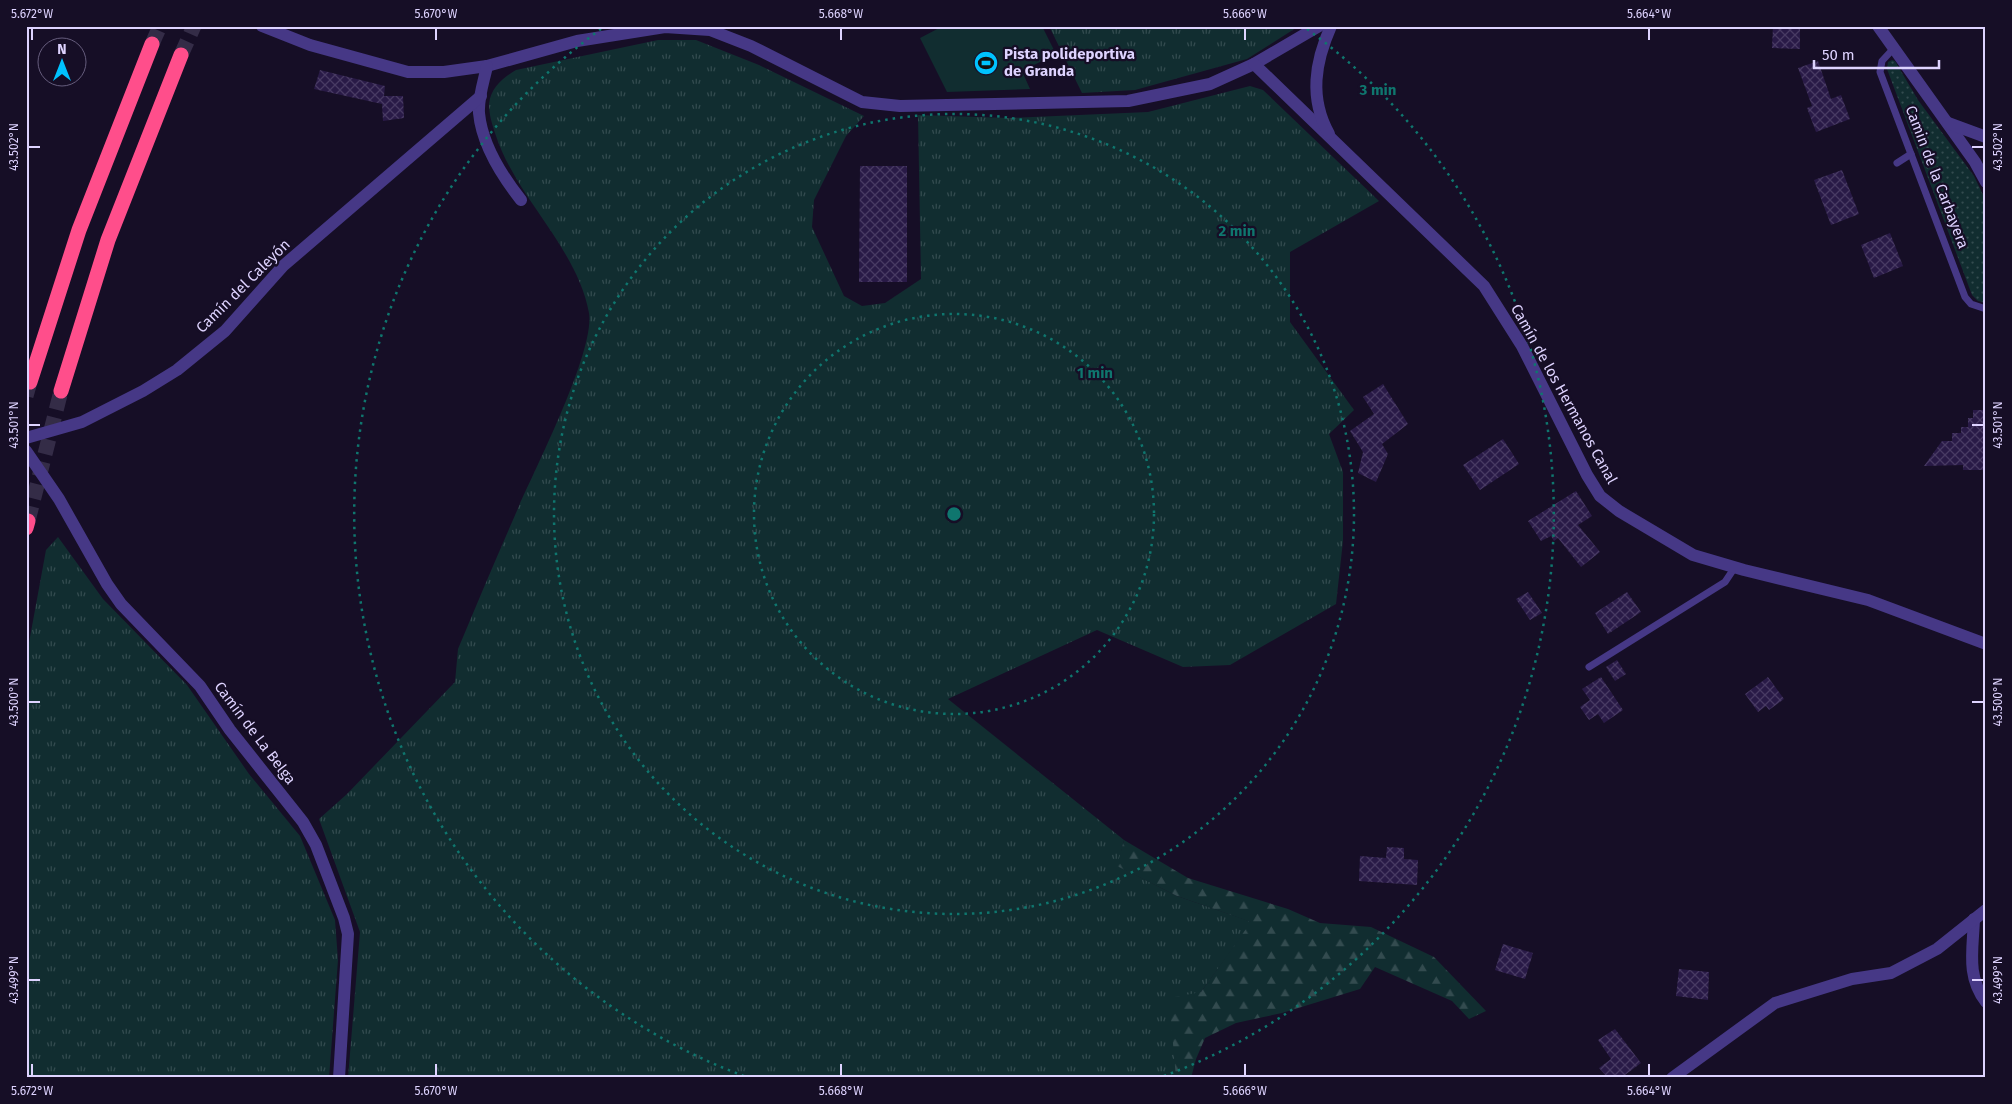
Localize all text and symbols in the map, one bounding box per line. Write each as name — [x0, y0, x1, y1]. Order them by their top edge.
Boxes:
text: 5.672°W — [11, 7, 53, 21]
text: 5.670°W — [415, 7, 458, 21]
text: 5.668°W — [819, 7, 863, 21]
text: 5.666°W — [1223, 7, 1267, 21]
text: 5.664°W — [1627, 7, 1671, 21]
north arrow — [38, 38, 88, 88]
scale bar — [1814, 38, 1940, 70]
text: N — [57, 41, 67, 58]
place label: Pista polideportiva de Granda — [1004, 45, 1135, 80]
text: 50 m — [1822, 46, 1855, 64]
sports icon: Pista polideportiva de Granda — [973, 50, 999, 76]
text: 3 min — [1359, 81, 1396, 99]
street label: Camin de la Carbayera — [1901, 103, 1973, 251]
text: 43.502°N — [7, 123, 21, 171]
text: 43.502°N — [1991, 123, 2005, 171]
text: 2 min — [1219, 222, 1255, 240]
street label: Camín del Caleyón — [192, 235, 294, 337]
street label: Camín de los Hermanos Canal — [1507, 301, 1621, 488]
text: 1 min — [1077, 364, 1113, 382]
text: 43.501°N — [7, 401, 21, 449]
text: 43.501°N — [1991, 401, 2005, 449]
centre of rings — [945, 505, 963, 523]
text: 43.500°N — [7, 677, 21, 727]
text: 43.500°N — [1991, 677, 2005, 727]
street label: Camín de La Belga — [210, 678, 300, 788]
text: 43.499°N — [7, 956, 21, 1004]
text: 43.499°N — [1991, 956, 2005, 1004]
text: 5.672°W — [11, 1084, 53, 1098]
text: 5.670°W — [415, 1084, 458, 1098]
text: 5.668°W — [819, 1084, 863, 1098]
text: 5.666°W — [1223, 1084, 1267, 1098]
text: 5.664°W — [1627, 1084, 1671, 1098]

